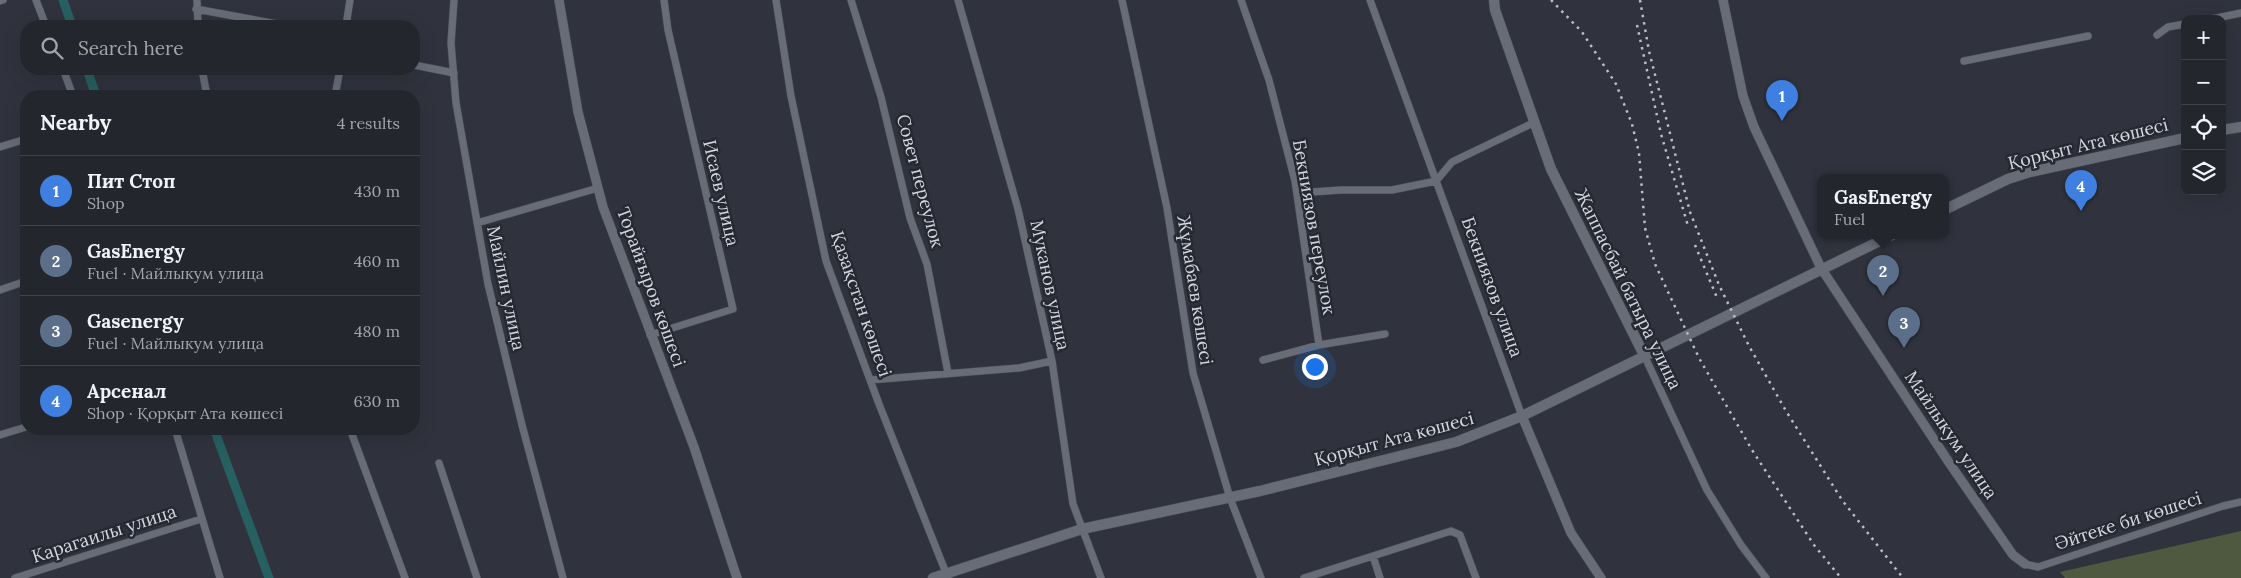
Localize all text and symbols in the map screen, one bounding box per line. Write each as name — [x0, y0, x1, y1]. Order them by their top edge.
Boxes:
map controls — [2181, 15, 2226, 195]
button: + — [2181, 15, 2226, 60]
search box — [20, 20, 420, 75]
icon: search — [38, 34, 66, 62]
text: Search here — [78, 36, 184, 60]
button: − — [2181, 60, 2226, 105]
pin: 1 — [1766, 80, 1798, 121]
button: locate — [2181, 105, 2226, 150]
text: Nearby — [40, 109, 111, 136]
street label: Совет переулок — [892, 111, 949, 251]
street label: Қорқыт Ата көшесі — [2005, 112, 2170, 175]
text: 4 results — [337, 113, 400, 133]
street label: Исаев улица — [698, 138, 745, 248]
street label: Бекниязов переулок — [1288, 138, 1341, 317]
button: layers — [2181, 150, 2226, 195]
text: Пит Стоп — [87, 169, 176, 193]
pin: 4 — [2065, 170, 2097, 211]
popup — [1817, 174, 1949, 239]
text: 1 — [53, 181, 59, 201]
text: 430 m — [354, 181, 400, 201]
street label: Жаппасбай батыра улица — [1570, 185, 1687, 393]
text: GasEnergy — [1834, 185, 1932, 209]
text: Shop — [87, 193, 125, 213]
street label: Торайғыров көшесі — [612, 204, 691, 370]
text: Fuel — [1834, 209, 1865, 229]
street label: Жұмабаев көшесі — [1172, 213, 1219, 366]
street label: Бекниязов улица — [1456, 214, 1529, 360]
street label: Муканов улица — [1025, 218, 1076, 352]
street label: Майлин улица — [482, 224, 531, 352]
street label: Қазақстан көшесі — [826, 228, 897, 380]
text: GasEnergy — [87, 239, 185, 263]
text: 2 — [52, 251, 60, 271]
text: 460 m — [354, 251, 400, 271]
pin: 2 — [1867, 255, 1899, 296]
text: Fuel · Майлыкум улица — [87, 263, 264, 283]
pin: 3 — [1888, 307, 1920, 348]
text: Gasenergy — [87, 309, 184, 333]
text: 3 — [52, 321, 60, 341]
text: 480 m — [354, 321, 400, 341]
text: Fuel · Майлыкум улица — [87, 333, 264, 353]
your location — [1302, 354, 1328, 380]
street label: Майлыкум улица — [1900, 366, 2003, 503]
text: Арсенал — [87, 379, 167, 403]
text: 4 — [52, 391, 60, 411]
text: 630 m — [353, 391, 400, 411]
text: Shop · Қорқыт Ата көшесі — [87, 403, 283, 423]
street label: Қорқыт Ата көшесі — [1311, 406, 1476, 471]
street label: Әйтеке би көшесі — [2052, 486, 2204, 555]
street label: Карагаилы улица — [29, 499, 179, 568]

